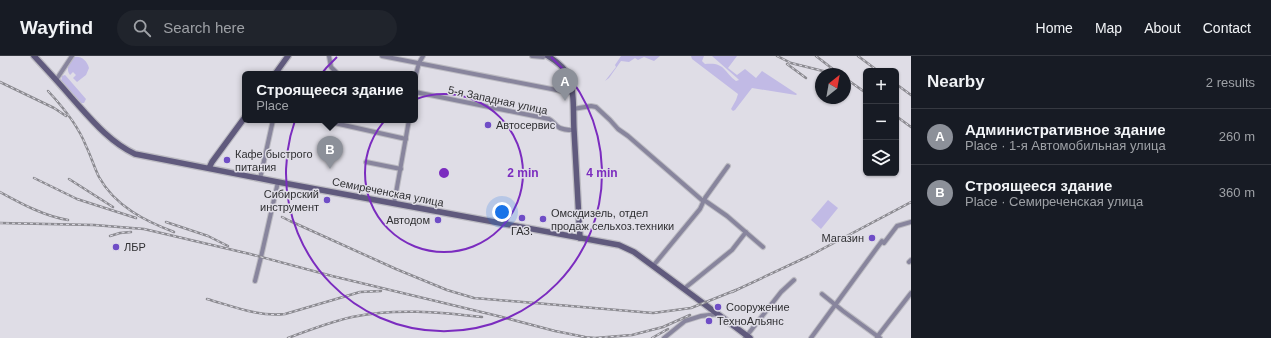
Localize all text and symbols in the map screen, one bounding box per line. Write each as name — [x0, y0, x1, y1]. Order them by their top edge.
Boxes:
search box — [117, 10, 397, 46]
text: Wayfind — [20, 17, 93, 38]
icon: search — [131, 17, 153, 39]
text: Search here — [163, 19, 245, 36]
text: Home — [1036, 20, 1073, 36]
text: Map — [1095, 20, 1122, 36]
text: About — [1144, 20, 1181, 36]
text: Contact — [1203, 20, 1251, 36]
pin: A — [552, 68, 578, 101]
north arrow — [815, 68, 851, 104]
map controls — [863, 68, 899, 176]
button: + — [863, 68, 899, 104]
popup — [242, 71, 418, 123]
text: Nearby — [927, 72, 985, 91]
text: 2 results — [1206, 75, 1255, 90]
text: Строящееся здание — [256, 81, 404, 98]
street label: 5-я Западная улица — [447, 84, 550, 117]
text: Place — [256, 98, 289, 113]
button: − — [863, 104, 899, 140]
place label: Автосервис — [496, 119, 556, 131]
marker: Автосервис — [483, 120, 493, 130]
text: Административное здание — [965, 121, 1166, 138]
text: A — [935, 129, 945, 144]
text: 260 m — [1219, 129, 1255, 144]
pin: B — [317, 136, 343, 169]
text: Place · 1-я Автомобильная улица — [965, 138, 1166, 153]
button: layers — [863, 140, 899, 176]
place label: Кафе быстрого питания — [235, 148, 313, 173]
marker: Кафе быстрого питания — [222, 155, 232, 165]
centre of rings — [437, 166, 451, 180]
text: 2 min — [507, 166, 539, 180]
text: 4 min — [586, 166, 618, 180]
street label: Семиреченская улица — [331, 175, 446, 209]
text: Строящееся здание — [965, 177, 1112, 194]
text: B — [935, 185, 945, 200]
text: 360 m — [1219, 185, 1255, 200]
place label: Сибирский инструмент — [260, 188, 319, 213]
text: Place · Семиреченская улица — [965, 194, 1143, 209]
marker: Сибирский инструмент — [322, 195, 332, 205]
your location — [492, 202, 512, 222]
place label: Омскдизель, отдел продаж сельхоз.техники — [551, 207, 674, 232]
marker: ГАЗ. — [517, 213, 527, 223]
place label: Автодом — [386, 214, 430, 226]
marker: Омскдизель, отдел продаж сельхоз.техники — [538, 214, 548, 224]
marker: Автодом — [433, 215, 443, 225]
place label: ГАЗ. — [511, 225, 533, 237]
place label: Магазин — [822, 232, 864, 244]
marker: Магазин — [867, 233, 877, 243]
place label: ЛБР — [124, 241, 146, 253]
marker: ЛБР — [111, 242, 121, 252]
place label: Сооружение — [726, 301, 790, 313]
marker: Сооружение — [713, 302, 723, 312]
place label: ТехноАльянс — [717, 315, 784, 327]
marker: ТехноАльянс — [704, 316, 714, 326]

